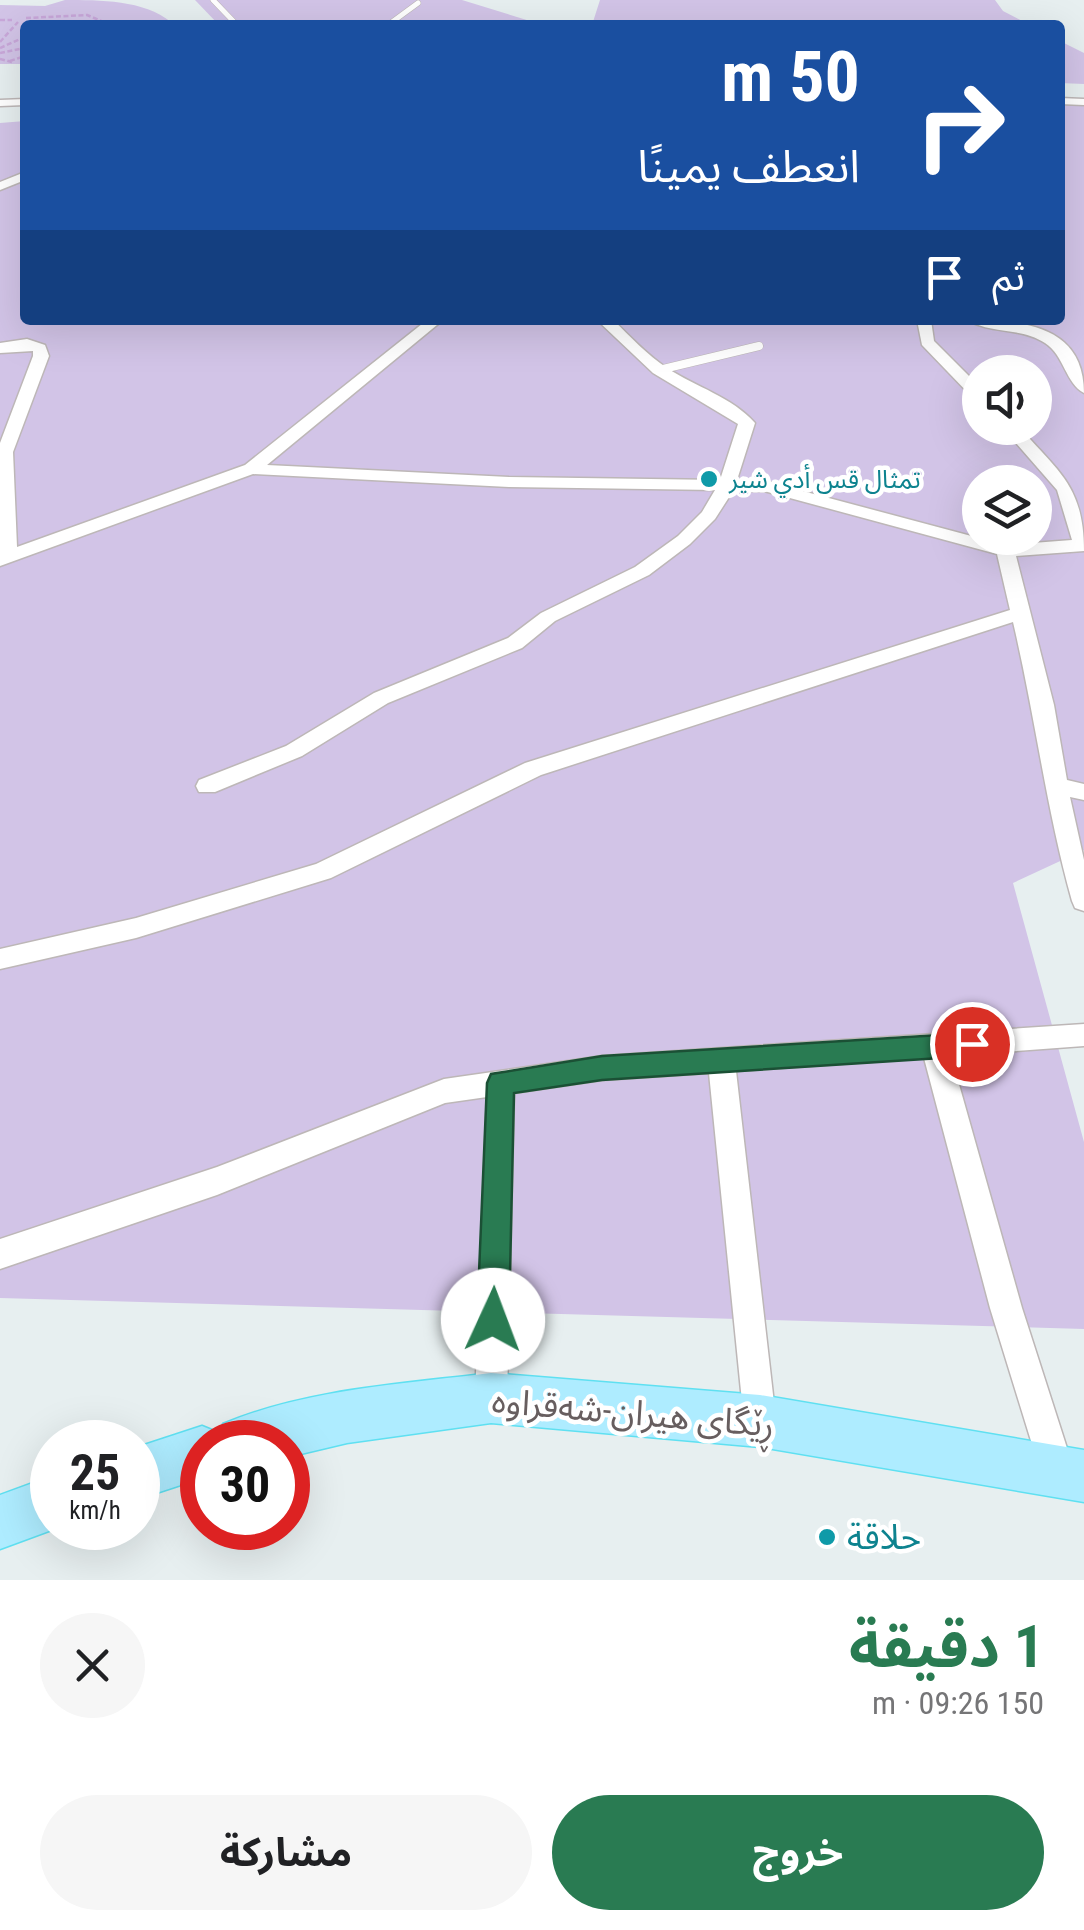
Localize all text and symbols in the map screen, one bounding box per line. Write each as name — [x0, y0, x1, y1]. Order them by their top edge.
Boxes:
text: 50 m — [721, 36, 860, 118]
icon: right — [895, 60, 1025, 190]
text: انعطف يمينًا — [637, 140, 860, 193]
icon: arrive — [917, 250, 972, 305]
text: ثم — [992, 255, 1025, 299]
map controls — [962, 355, 1052, 555]
button: sound — [962, 355, 1052, 445]
place label: تمثال قس أدي شير — [728, 463, 921, 498]
button: layers — [962, 465, 1052, 555]
marker: تمثال قس أدي شير — [698, 468, 720, 490]
pin — [930, 1002, 1015, 1087]
icon: arrive — [945, 1017, 1000, 1072]
position arrow — [441, 1268, 545, 1372]
street label: ڕێگای هیران-شەقراوە — [489, 1380, 776, 1453]
speed limit sign: 30 — [180, 1420, 310, 1550]
text: 25 — [70, 1444, 120, 1502]
text: km/h — [69, 1496, 121, 1525]
place label: حلاقة — [847, 1517, 921, 1558]
marker: حلاقة — [816, 1526, 838, 1548]
text: 1 دقيقة — [849, 1611, 1044, 1682]
button: close — [40, 1613, 145, 1718]
text: 150 m · 09:26 — [872, 1684, 1044, 1722]
button: مشاركة — [40, 1795, 532, 1910]
button: خروج — [552, 1795, 1044, 1910]

